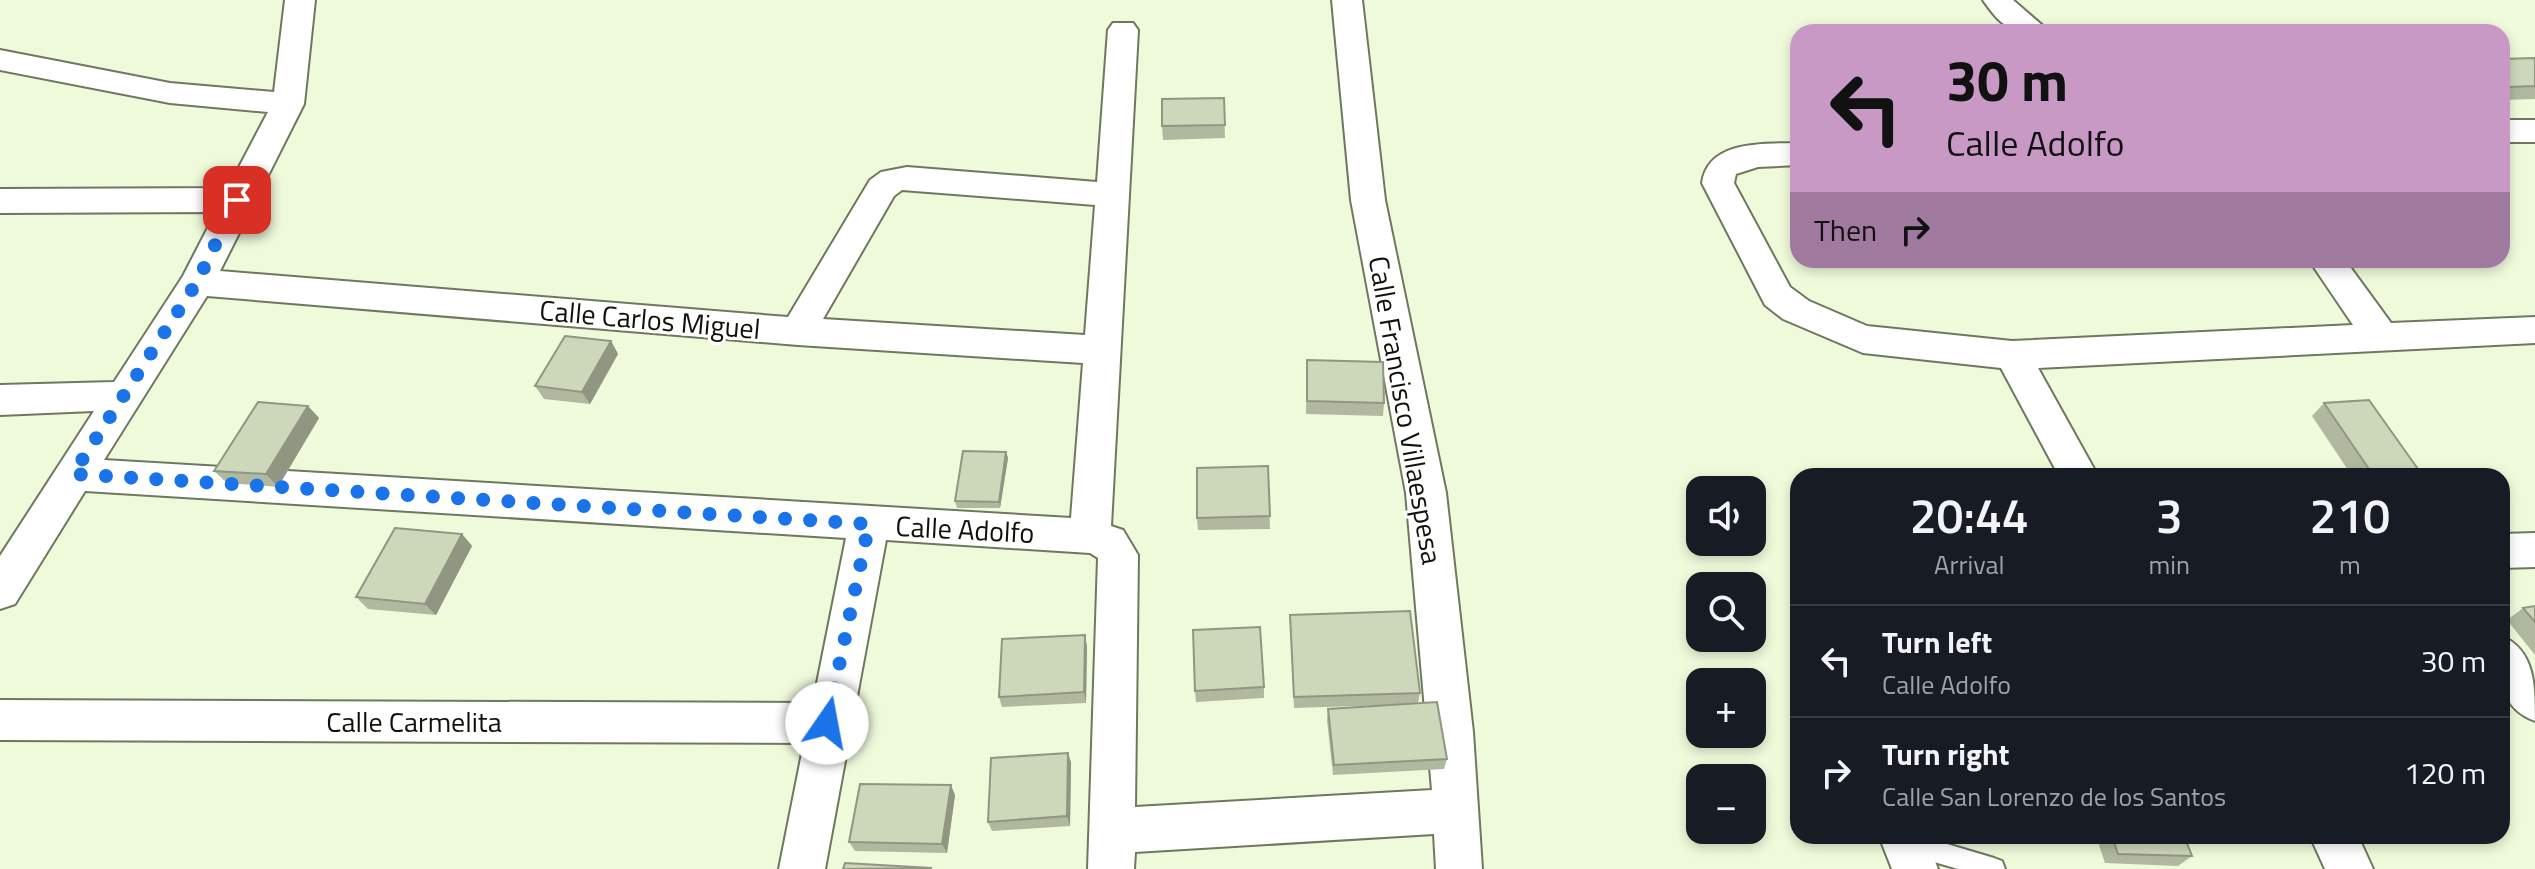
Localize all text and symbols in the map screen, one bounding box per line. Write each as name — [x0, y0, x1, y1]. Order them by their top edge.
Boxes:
text: 30 m — [1946, 38, 2068, 123]
icon: left — [1814, 56, 1918, 160]
text: Calle Adolfo — [1946, 115, 2125, 170]
pin — [203, 166, 271, 234]
icon: arrive — [215, 178, 259, 222]
text: Then — [1814, 207, 1877, 253]
icon: right — [1893, 208, 1937, 252]
street label: Calle Francisco Villaespesa — [1358, 253, 1454, 567]
street label: Calle Carlos Miguel — [538, 288, 762, 350]
map controls — [1686, 476, 1766, 844]
button: sound — [1686, 476, 1766, 556]
text: 20:44 — [1910, 479, 2029, 552]
text: 3 — [2156, 479, 2183, 552]
text: 210 — [2310, 479, 2390, 552]
street label: Calle Adolfo — [895, 504, 1035, 554]
text: Arrival — [1934, 545, 2004, 584]
text: min — [2148, 545, 2190, 584]
text: m — [2339, 545, 2361, 584]
button: search — [1686, 572, 1766, 652]
text: Turn left — [1882, 619, 1992, 665]
text: 30 m — [2421, 638, 2486, 684]
icon: left — [1814, 639, 1858, 683]
text: Calle Adolfo — [1882, 665, 2011, 704]
button: + — [1686, 668, 1766, 748]
position arrow — [785, 681, 869, 765]
street label: Calle Carmelita — [326, 700, 502, 743]
text: Turn right — [1882, 731, 2010, 777]
text: 120 m — [2404, 750, 2486, 796]
icon: right — [1814, 751, 1858, 795]
button: − — [1686, 764, 1766, 844]
text: Calle San Lorenzo de los Santos — [1882, 777, 2226, 816]

